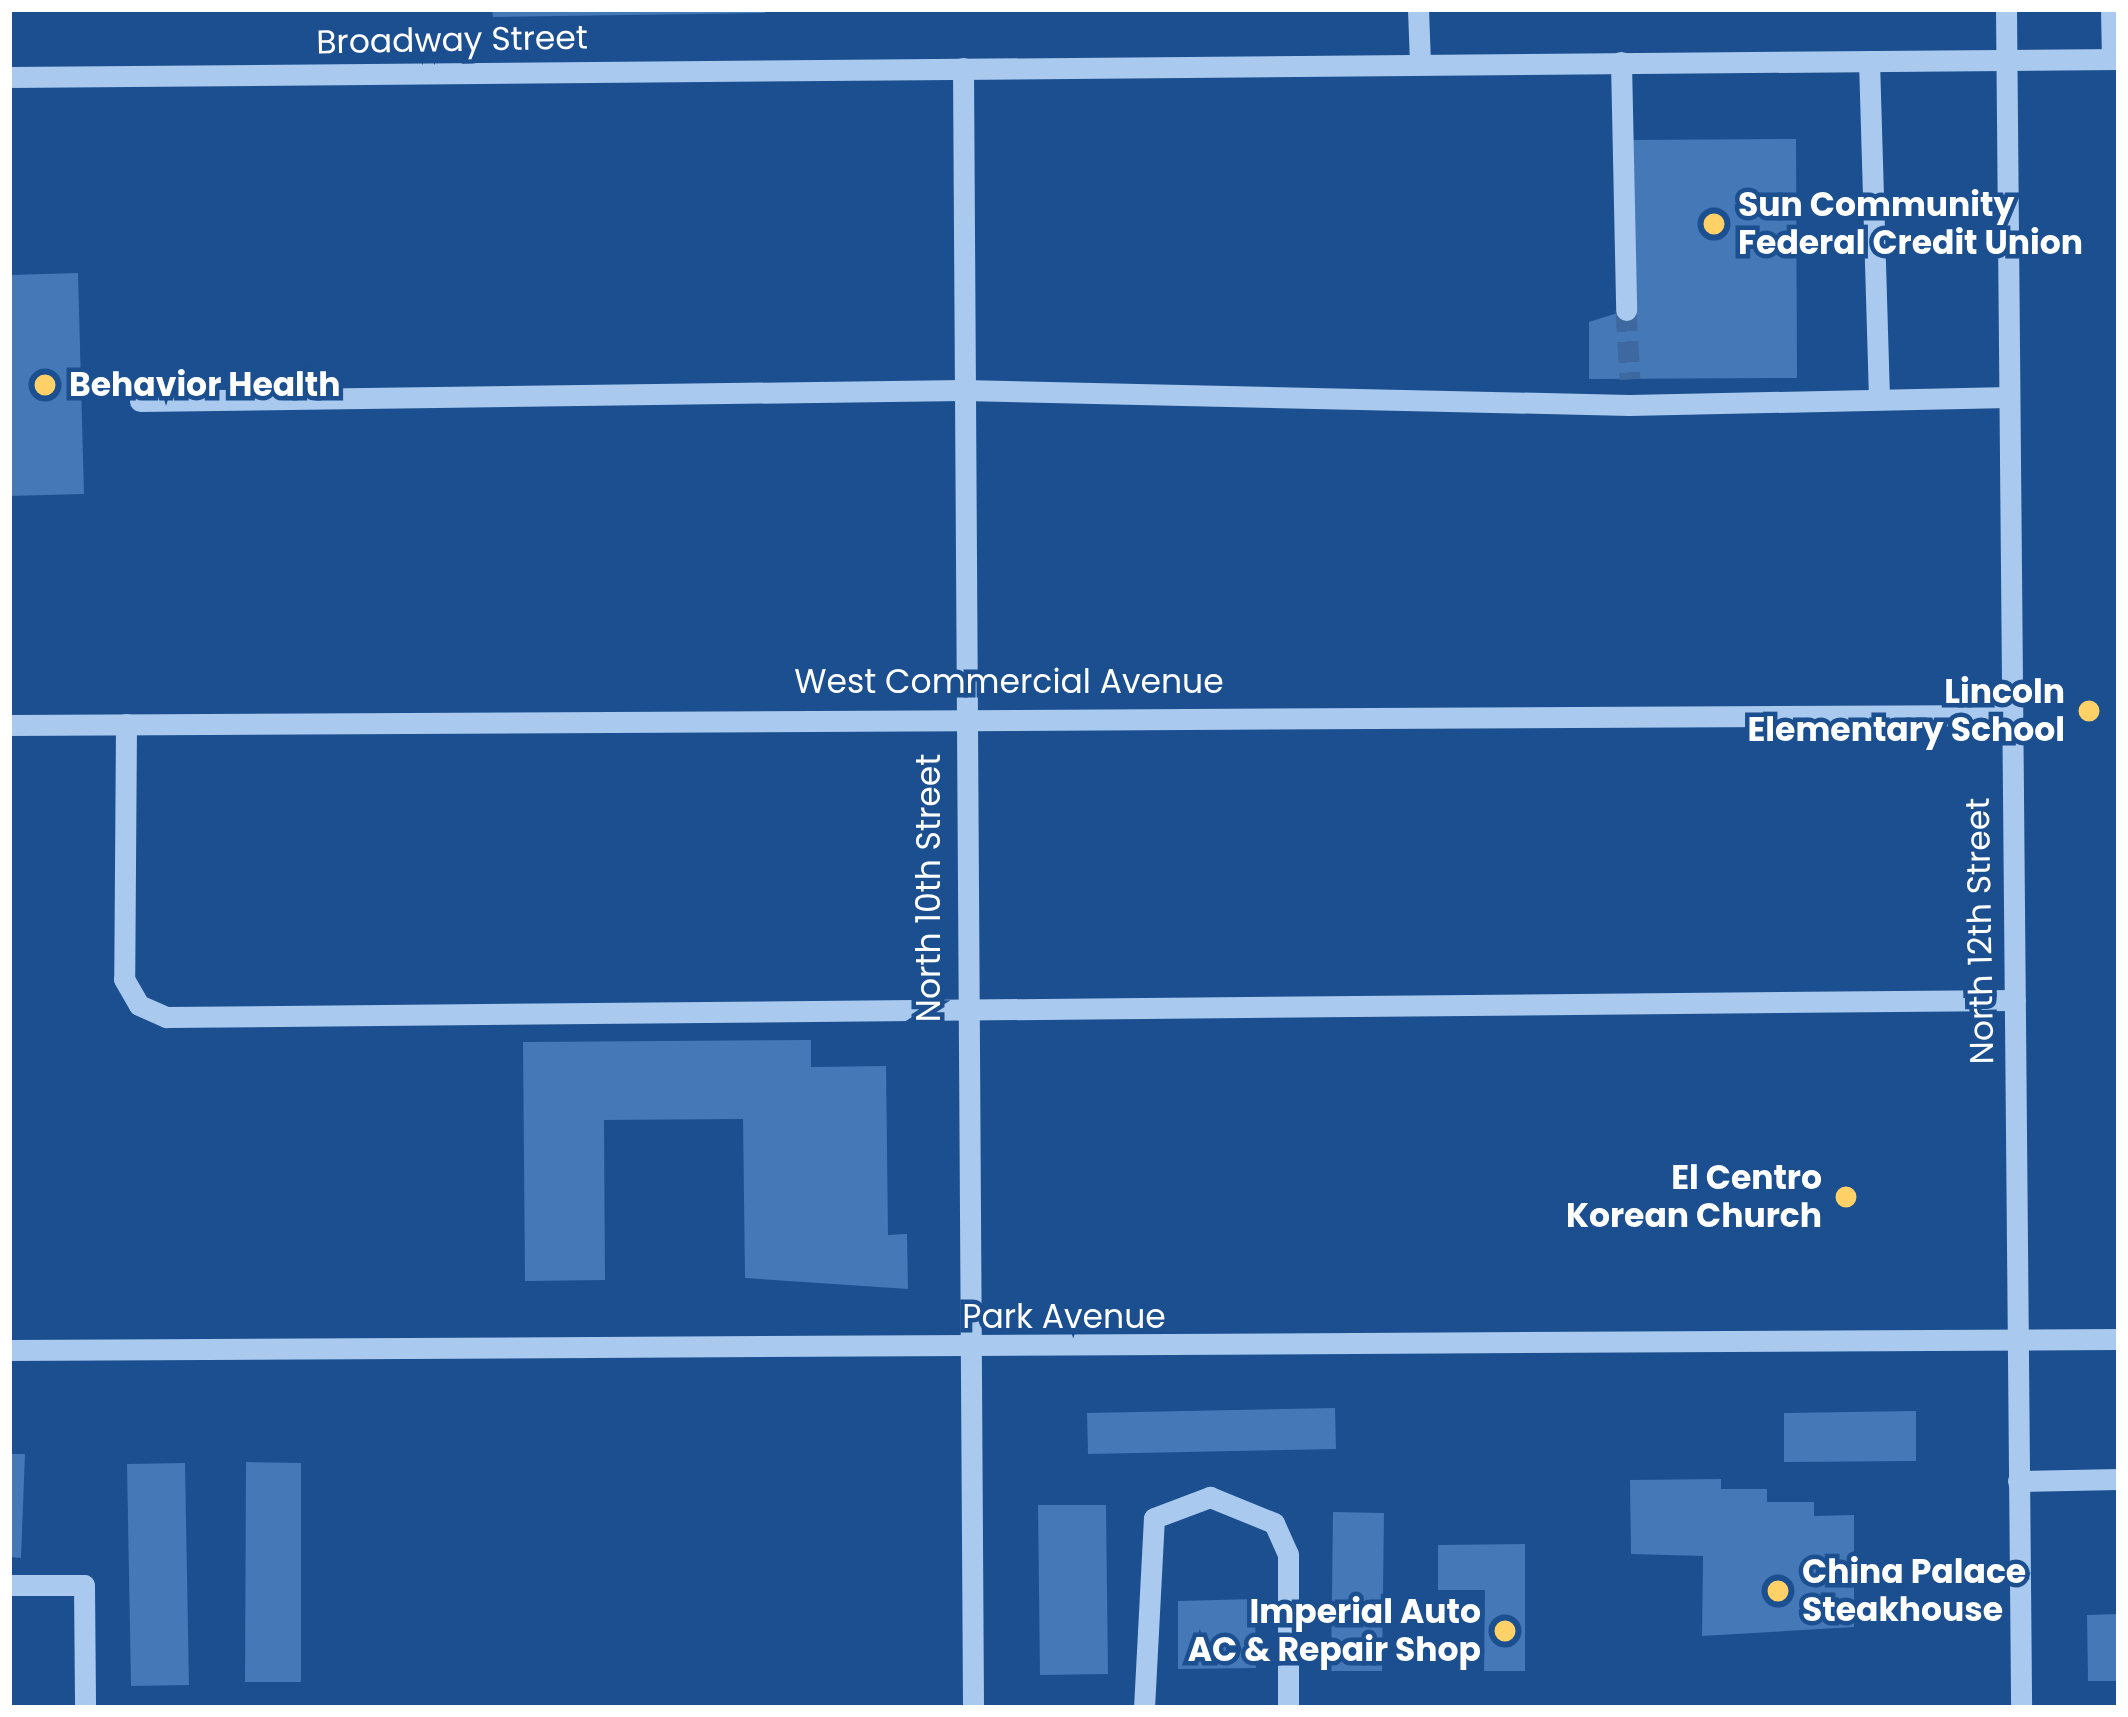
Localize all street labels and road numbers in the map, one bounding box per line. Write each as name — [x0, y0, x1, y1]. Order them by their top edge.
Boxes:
street label: Broadway Street — [316, 18, 588, 62]
street label: West Commercial Avenue — [794, 662, 1224, 702]
street label: North 10th Street — [909, 754, 949, 1022]
street label: North 12th Street — [1958, 797, 2002, 1065]
street label: Park Avenue — [962, 1297, 1166, 1337]

